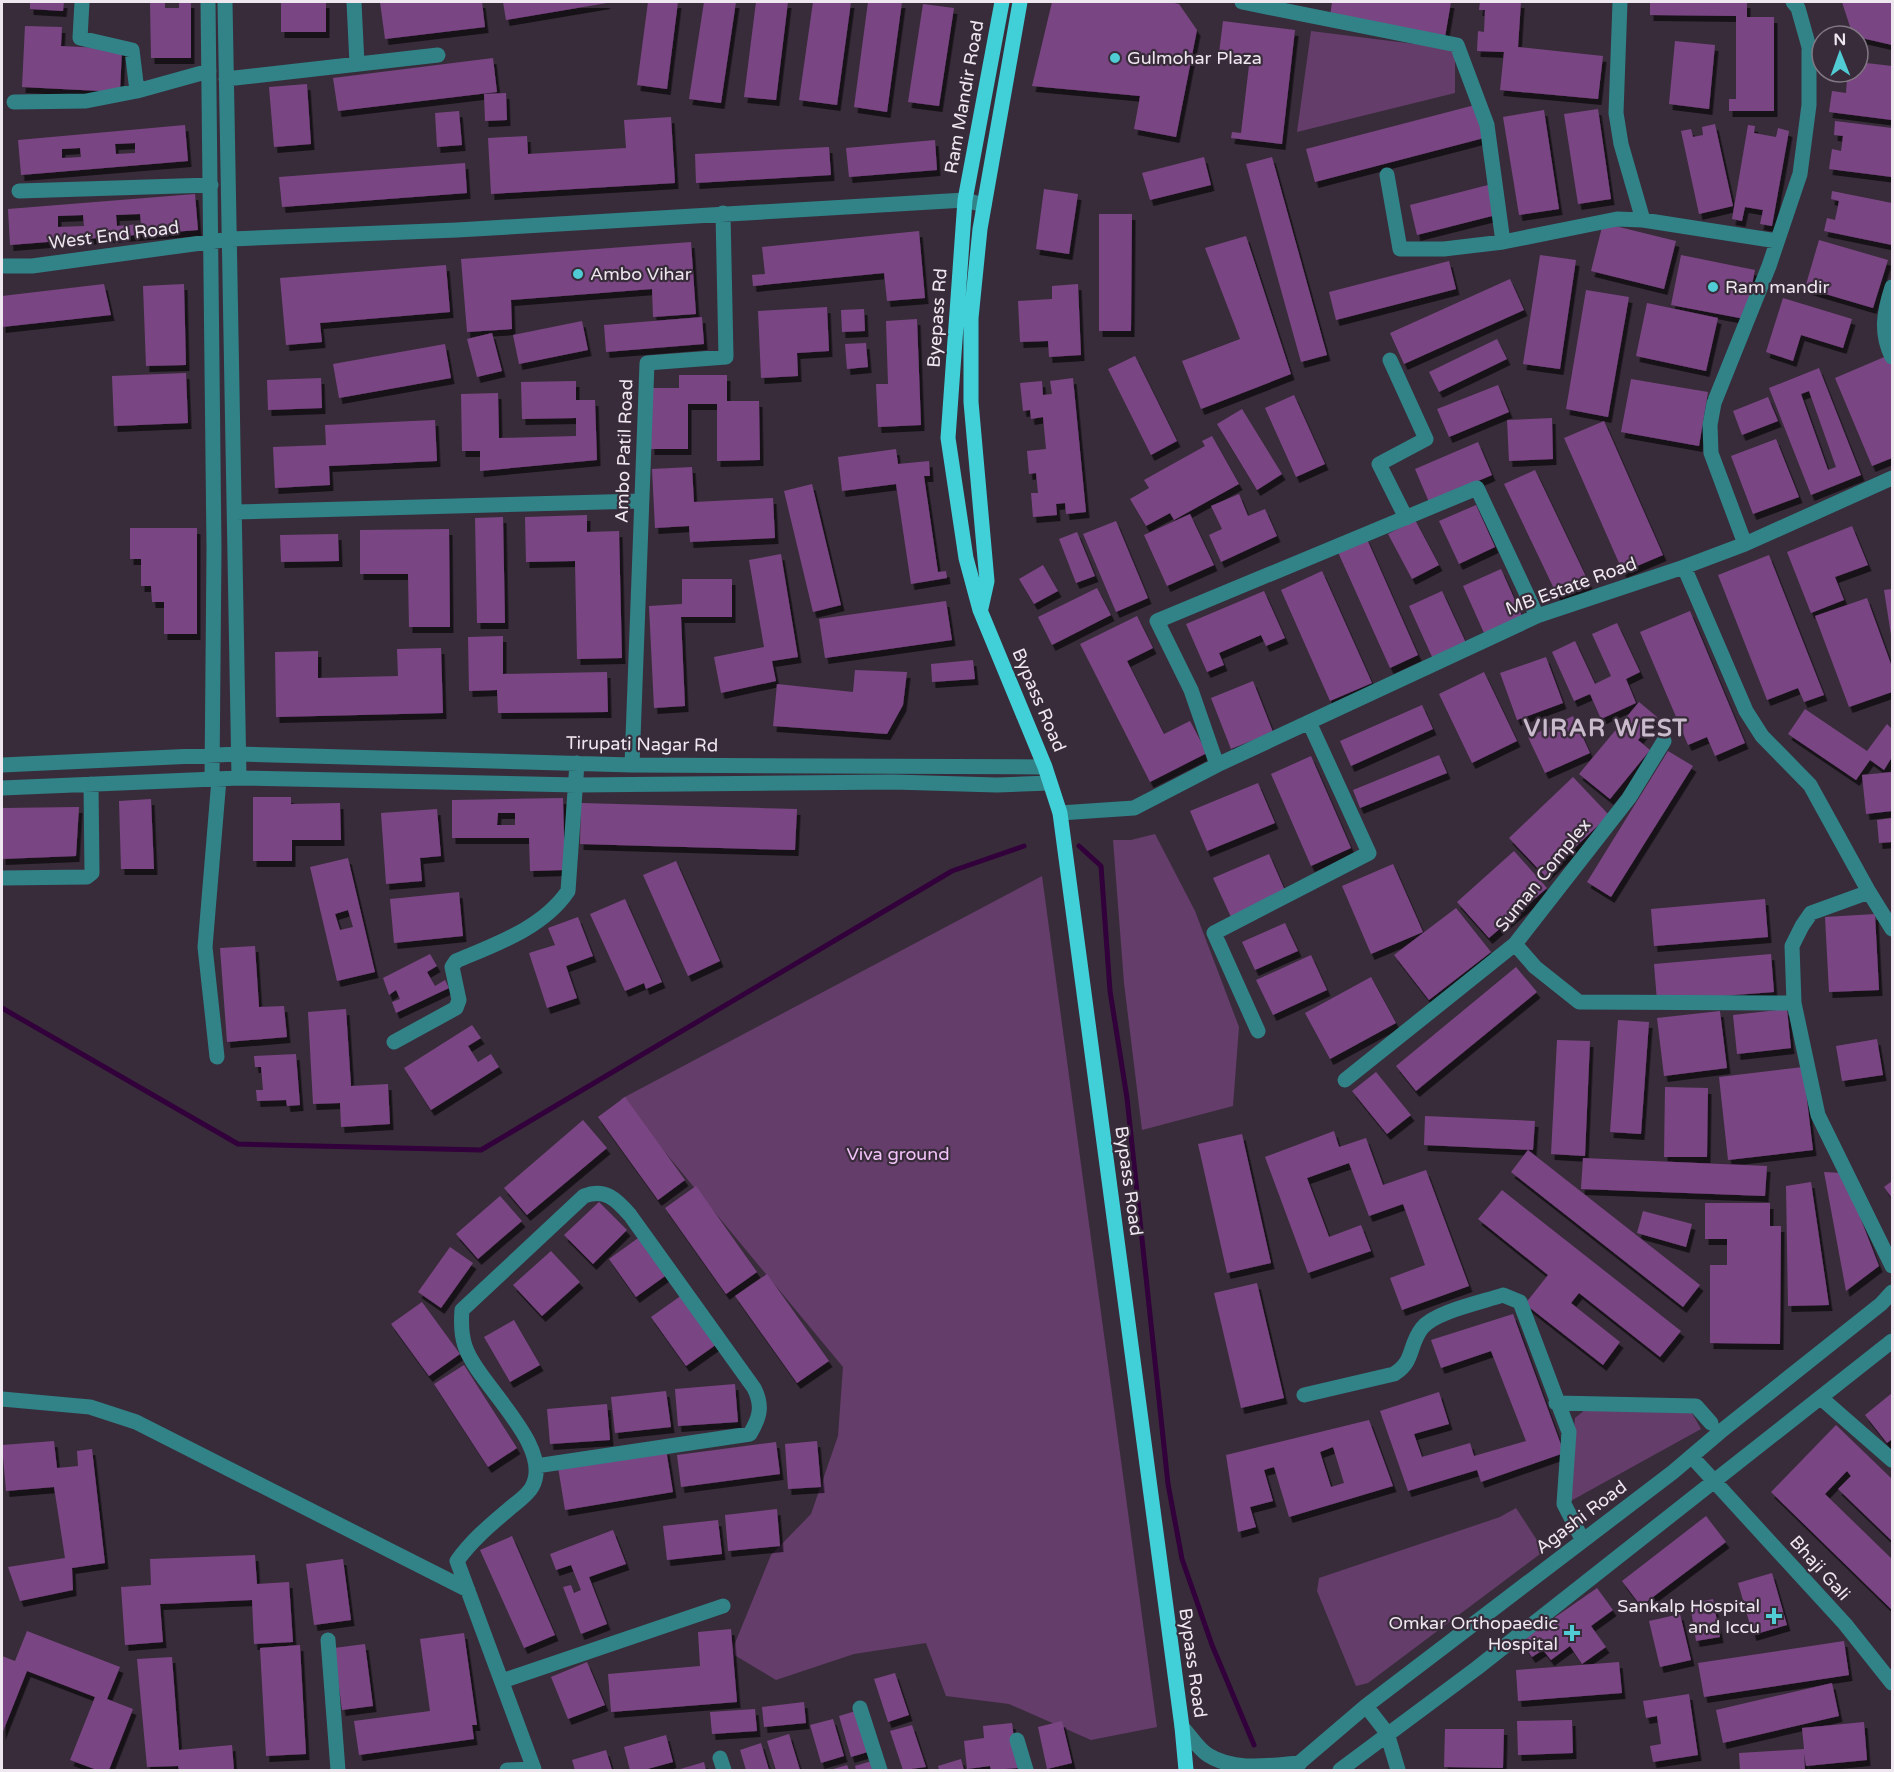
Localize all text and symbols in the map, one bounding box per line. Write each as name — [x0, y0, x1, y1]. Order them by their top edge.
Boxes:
street label: Ram Mandir Road — [940, 19, 988, 175]
north arrow — [1810, 24, 1870, 84]
text: N — [1833, 30, 1846, 50]
place label: Gulmohar Plaza — [1127, 47, 1262, 69]
marker: Gulmohar Plaza — [1108, 51, 1122, 65]
street label: West End Road — [48, 216, 180, 254]
place label: Ambo Vihar — [590, 263, 692, 285]
marker: Ambo Vihar — [571, 267, 585, 281]
street label: Byepass Rd — [923, 268, 951, 368]
place label: Ram mandir — [1725, 276, 1830, 298]
marker: Ram mandir — [1706, 280, 1720, 294]
street label: Ambo Patil Road — [610, 379, 638, 523]
street label: MB Estate Road — [1502, 552, 1640, 620]
street label: Bypass Road — [1007, 645, 1071, 755]
district label: VIRAR WEST — [1524, 714, 1688, 743]
street label: Tirupati Nagar Rd — [566, 732, 718, 756]
street label: Suman Complex — [1491, 814, 1595, 936]
street label: Bypass Road — [1110, 1125, 1148, 1237]
park label: Viva ground — [846, 1143, 950, 1165]
street label: Agashi Road — [1531, 1476, 1631, 1558]
street label: Bhaji Gali — [1785, 1531, 1855, 1605]
place label: Sankalp Hospital and Iccu — [1617, 1595, 1760, 1638]
street label: Bypass Road — [1174, 1607, 1212, 1719]
marker: Sankalp Hospital and Iccu — [1765, 1607, 1783, 1625]
place label: Omkar Orthopaedic Hospital — [1388, 1612, 1558, 1655]
marker: Omkar Orthopaedic Hospital — [1563, 1624, 1581, 1642]

